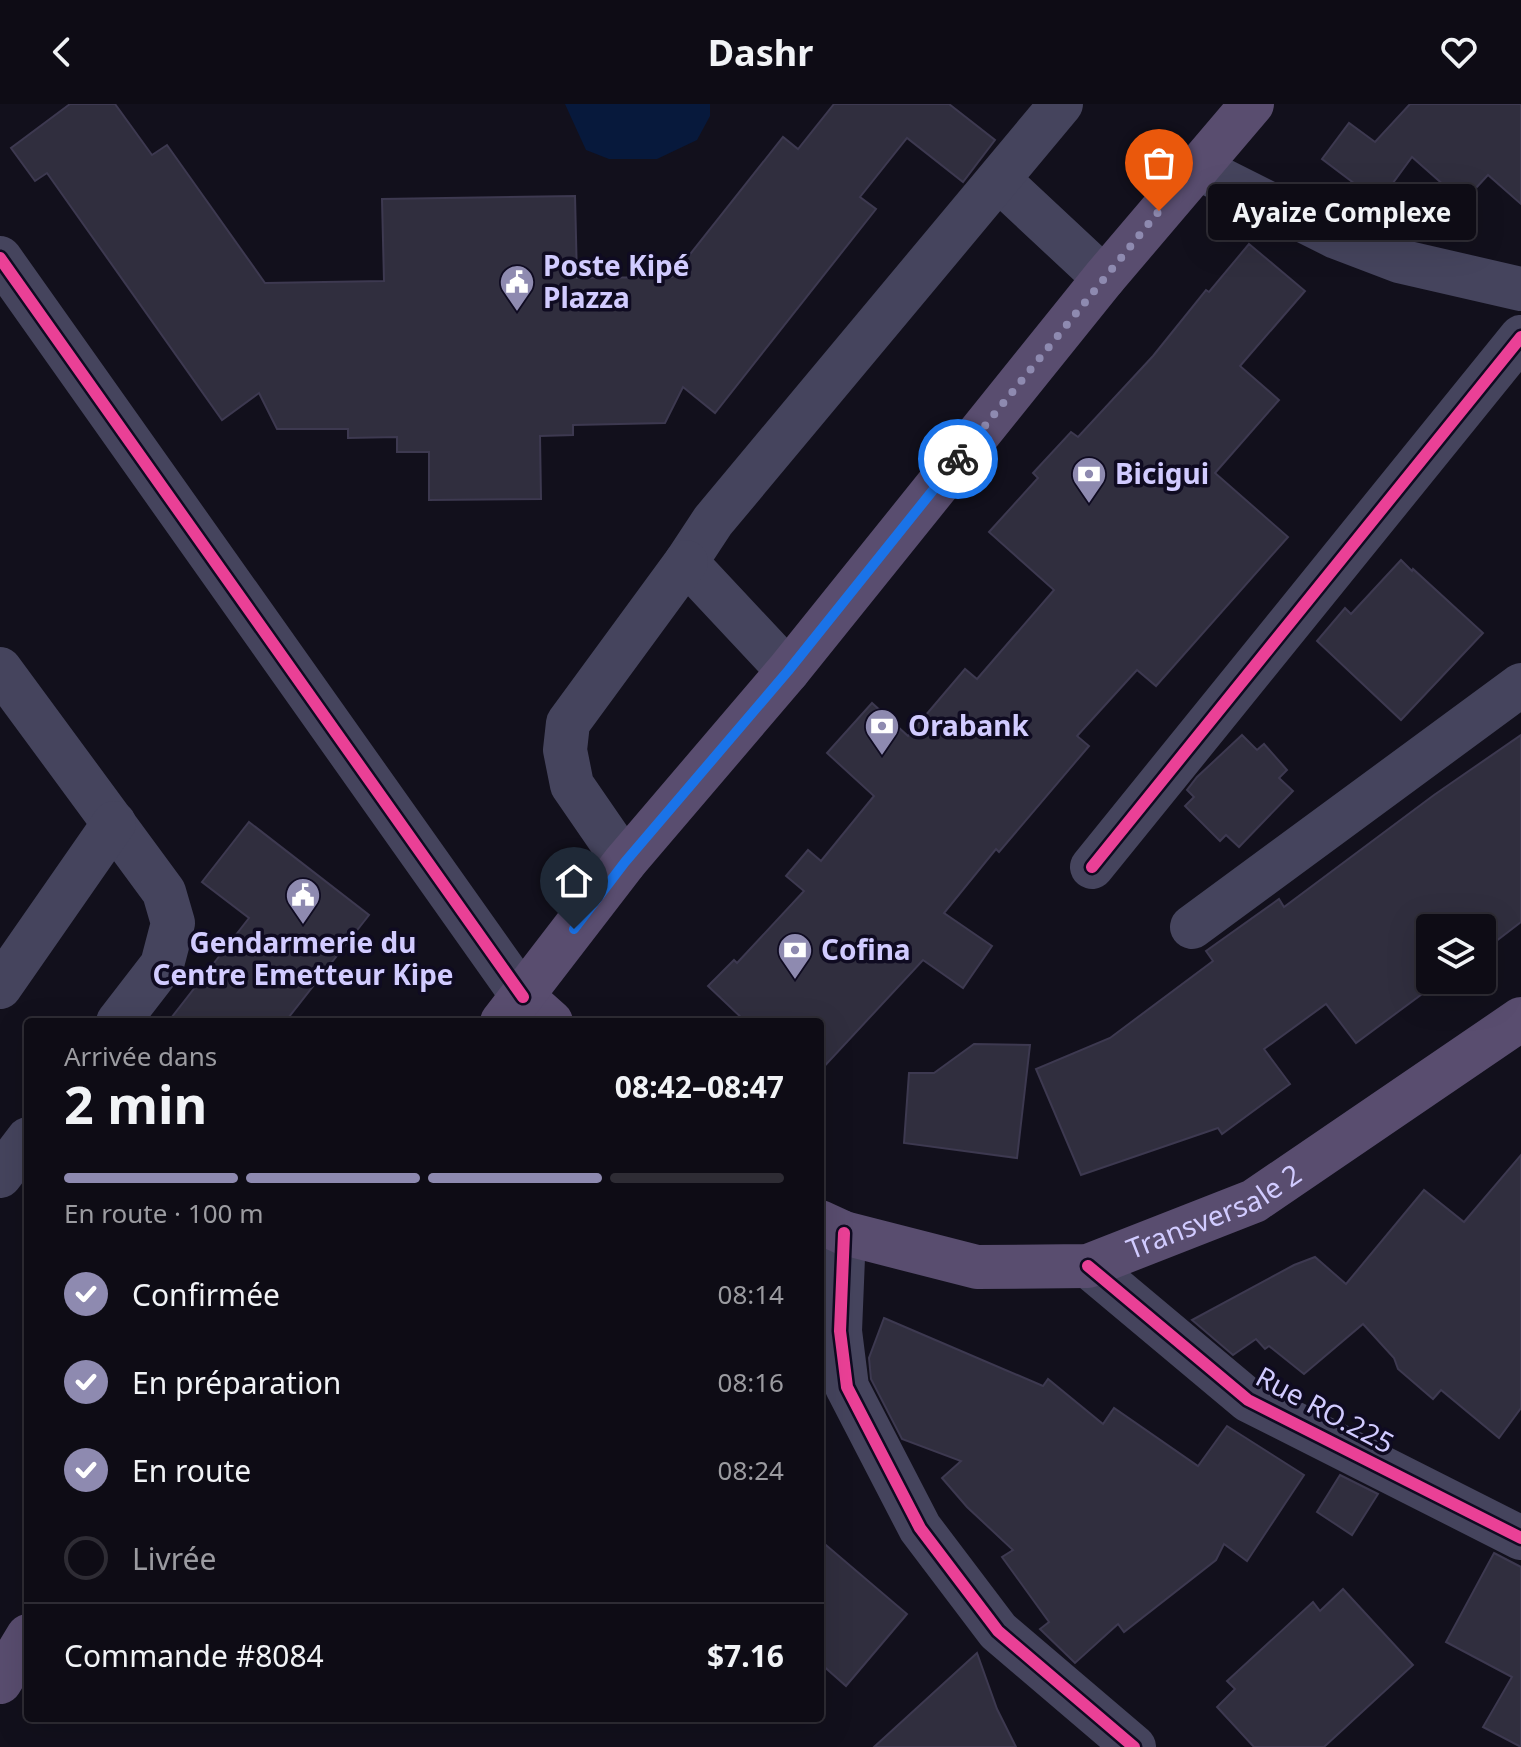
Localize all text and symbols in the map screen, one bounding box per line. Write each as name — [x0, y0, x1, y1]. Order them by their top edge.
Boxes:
text: Dashr — [708, 28, 813, 77]
icon: back — [40, 30, 84, 74]
icon: heart — [1437, 30, 1481, 74]
pin — [1125, 129, 1193, 211]
icon: bag — [1137, 141, 1181, 185]
callout: Ayaize Complexe — [1207, 183, 1475, 239]
text: Ayaize Complexe — [1233, 194, 1451, 230]
place label: Poste Kipé Plazza — [543, 246, 689, 316]
public building icon: Poste Kipé Plazza — [498, 263, 536, 313]
courier — [918, 419, 998, 499]
icon: bike — [936, 437, 980, 481]
place label: Bicigui — [1115, 454, 1209, 492]
bank icon: Bicigui — [1070, 455, 1108, 505]
place label: Orabank — [908, 706, 1030, 744]
bank icon: Orabank — [863, 707, 901, 757]
pin — [540, 847, 608, 929]
icon: home — [552, 859, 596, 903]
public building icon: Gendarmerie du Centre Emetteur Kipe — [284, 876, 322, 926]
map controls — [1416, 914, 1496, 994]
button: layers — [1416, 914, 1496, 994]
place label: Gendarmerie du Centre Emetteur Kipe — [152, 923, 454, 993]
place label: Cofina — [821, 930, 911, 968]
bank icon: Cofina — [776, 931, 814, 981]
text: Arrivée dans — [64, 1038, 217, 1074]
text: 08:42–08:47 — [615, 1066, 784, 1107]
text: 2 min — [64, 1068, 207, 1139]
street label: Transversale 2 — [1121, 1154, 1308, 1267]
text: En route · 100 m — [64, 1195, 264, 1231]
icon: check — [64, 1272, 108, 1316]
text: Confirmée — [132, 1274, 280, 1315]
text: 08:14 — [718, 1276, 784, 1312]
street label: Rue RO.225 — [1250, 1357, 1401, 1461]
icon: check — [64, 1360, 108, 1404]
text: En préparation — [132, 1362, 341, 1403]
text: 08:16 — [718, 1364, 784, 1400]
icon: check — [64, 1448, 108, 1492]
text: En route — [132, 1450, 251, 1491]
text: 08:24 — [718, 1452, 784, 1488]
text: Livrée — [132, 1538, 216, 1579]
text: Commande #8084 — [64, 1635, 324, 1676]
text: $7.16 — [707, 1635, 784, 1676]

